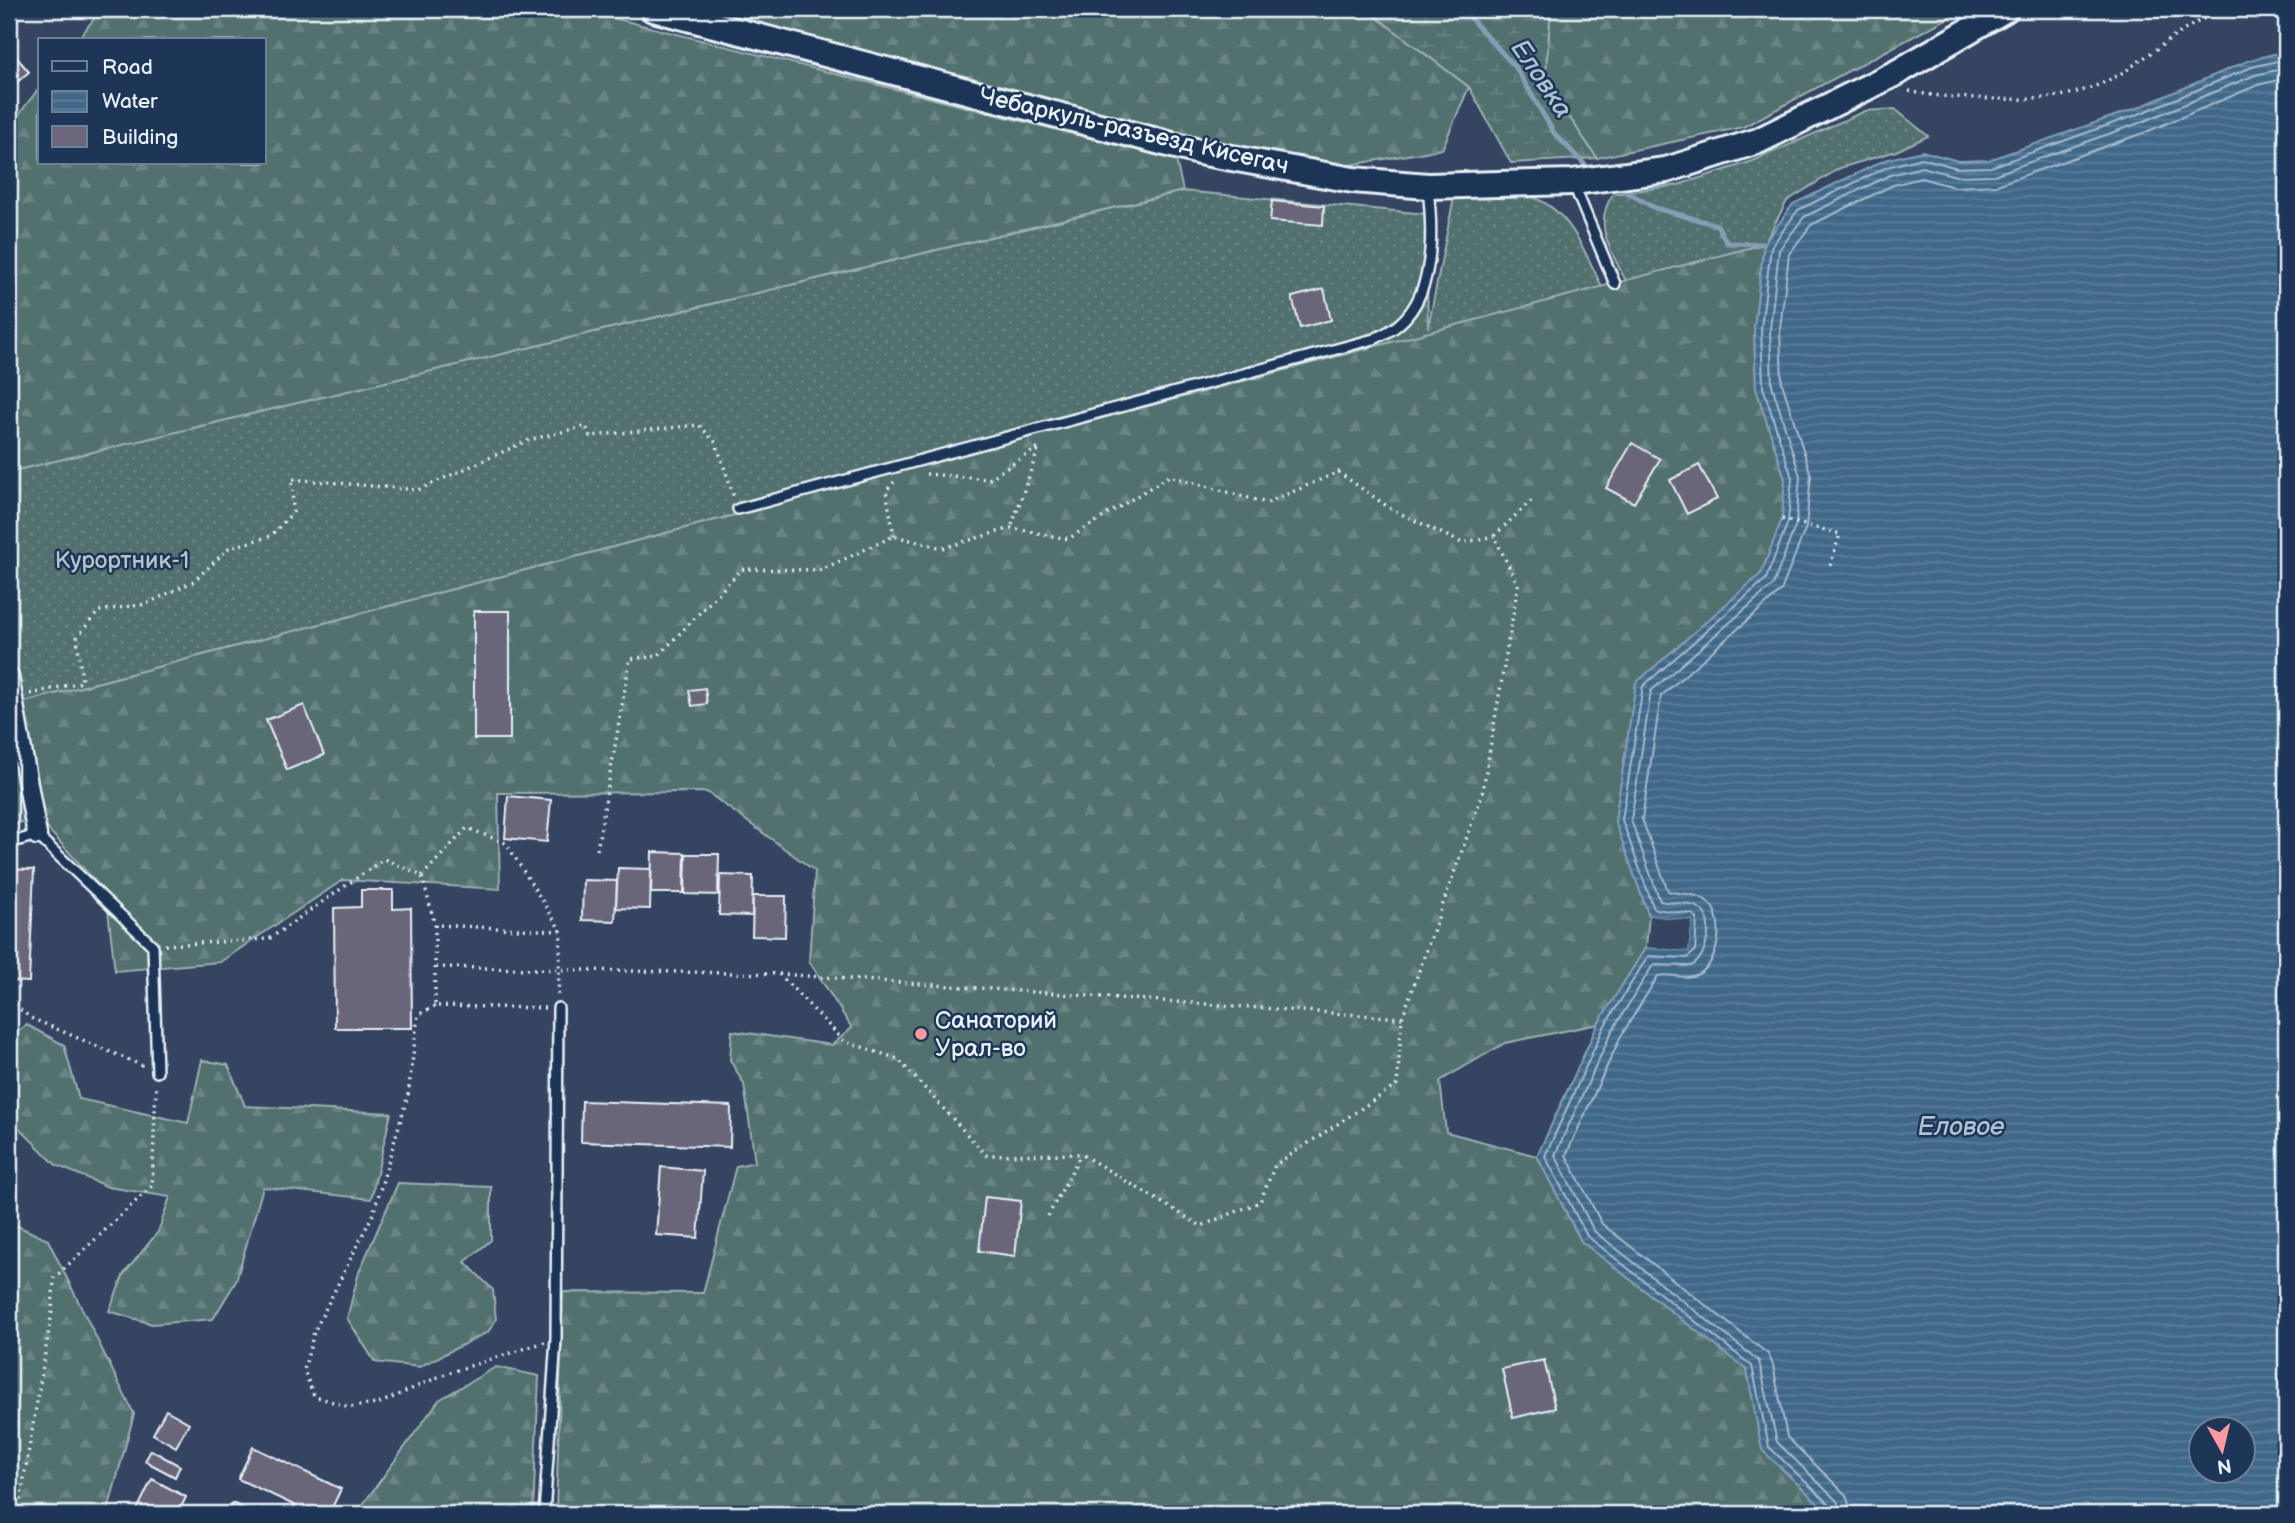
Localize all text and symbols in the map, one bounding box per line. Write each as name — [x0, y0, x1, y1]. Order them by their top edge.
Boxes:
water label: Еловка — [1504, 34, 1578, 124]
legend — [38, 38, 266, 164]
text: Road — [102, 55, 153, 80]
street label: Чебаркуль-разъезд Кисегач — [977, 81, 1291, 181]
text: Water — [102, 89, 158, 114]
text: Building — [102, 125, 178, 150]
park label: Курортник-1 — [55, 546, 189, 575]
place label: Санаторий Урал-во — [935, 1006, 1057, 1063]
marker: Санаторий Урал-во — [913, 1026, 929, 1042]
water label: Еловое — [1918, 1112, 2005, 1143]
north arrow — [2186, 1414, 2256, 1484]
text: N — [2215, 1453, 2233, 1478]

